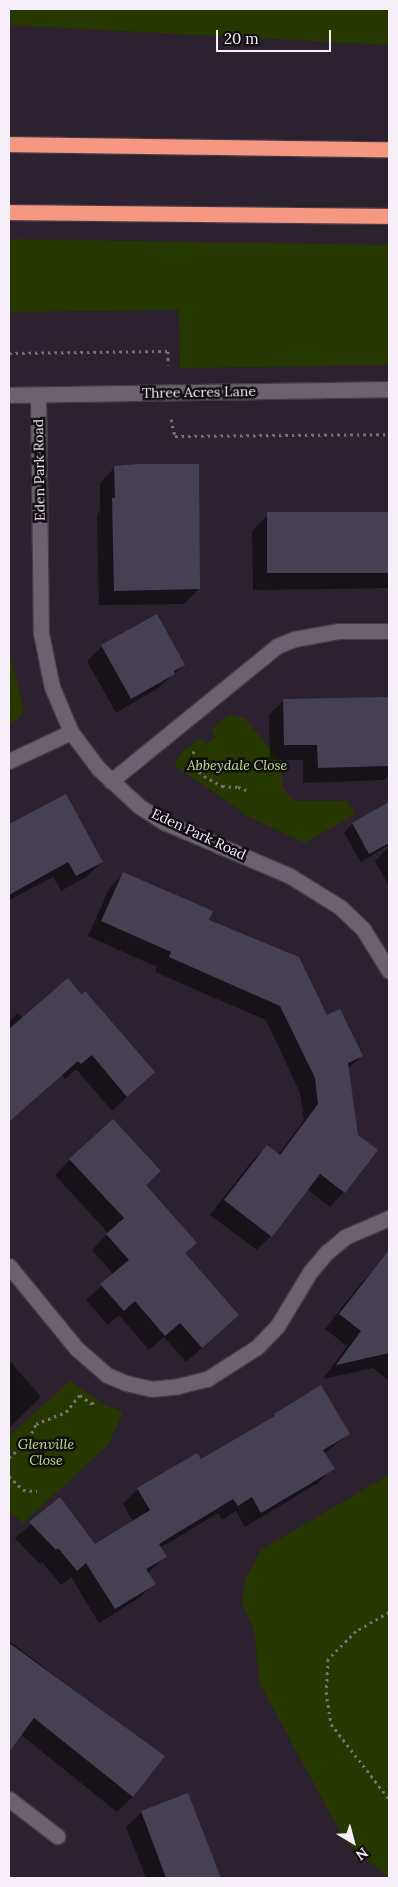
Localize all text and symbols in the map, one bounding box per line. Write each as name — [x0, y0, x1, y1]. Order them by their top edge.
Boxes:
scale bar — [218, 20, 333, 52]
text: 20 m — [224, 29, 259, 48]
street label: Three Acres Lane — [142, 383, 256, 401]
street label: Eden Park Road — [30, 419, 48, 521]
park label: Abbeydale Close — [187, 757, 287, 773]
street label: Eden Park Road — [149, 805, 249, 863]
park label: Glenville Close — [18, 1436, 74, 1468]
north arrow — [328, 1817, 378, 1867]
text: N — [352, 1844, 372, 1864]

